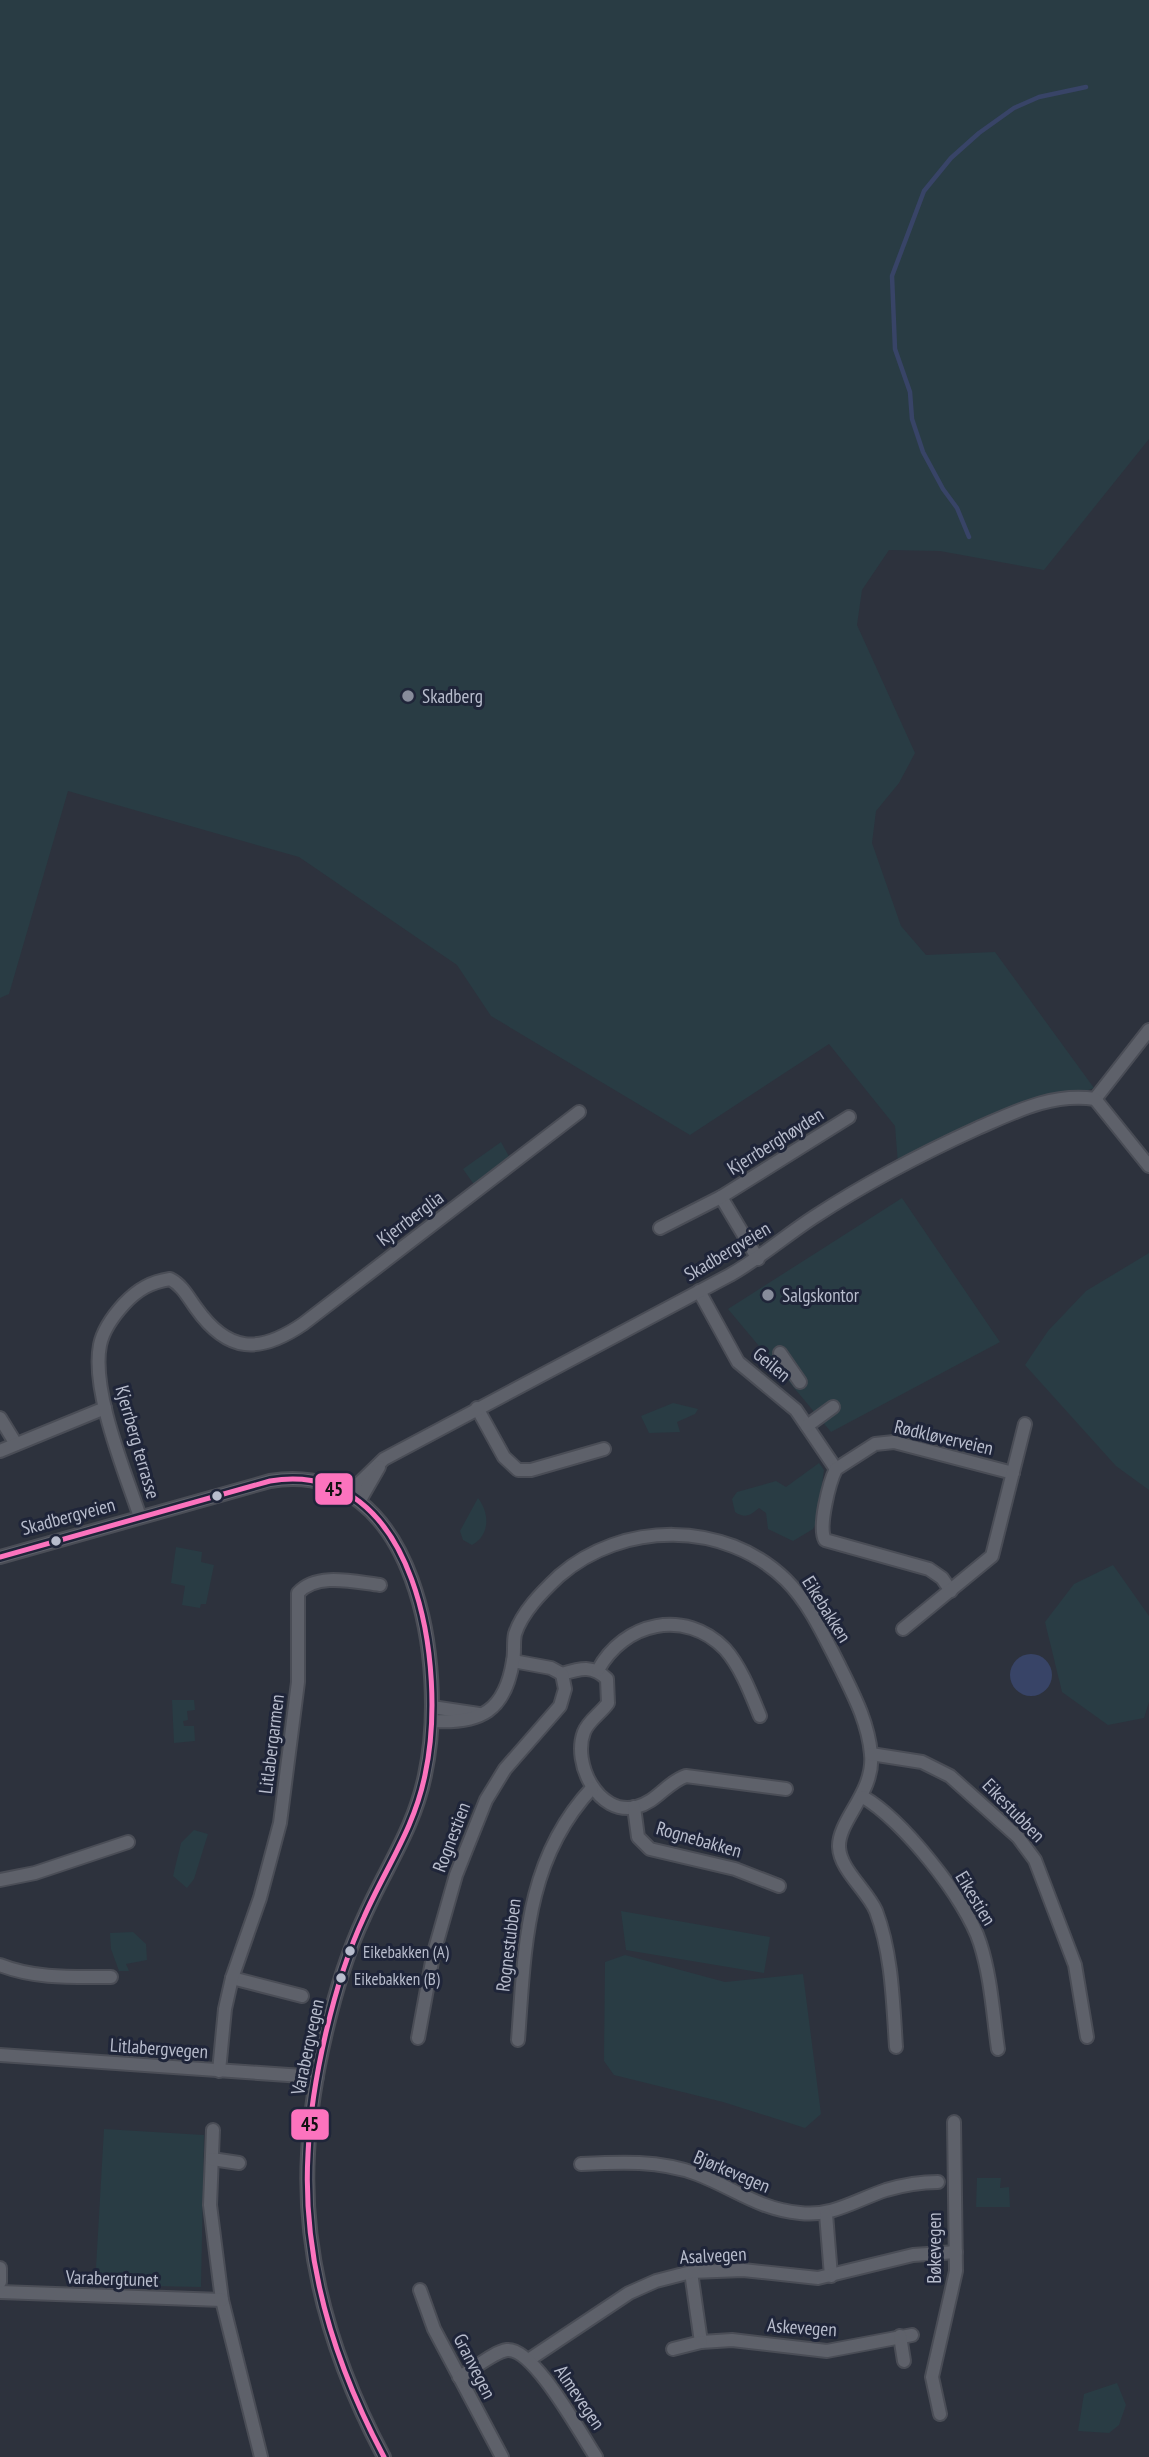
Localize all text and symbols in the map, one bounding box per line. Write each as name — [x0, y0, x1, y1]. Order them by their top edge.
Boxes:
place label: Skadberg — [422, 684, 483, 708]
marker: Skadberg — [400, 688, 416, 704]
street label: Kjerrberghøyden — [722, 1102, 828, 1180]
street label: Kjerrberglia — [372, 1185, 448, 1251]
street label: Skadbergveien — [680, 1216, 774, 1286]
place label: Salgskontor — [782, 1283, 860, 1307]
marker: Salgskontor — [760, 1287, 776, 1303]
street label: Geilen — [748, 1341, 796, 1387]
street label: Kjerrberg terrasse — [110, 1383, 166, 1502]
street label: Rødkløverveien — [892, 1414, 996, 1460]
line badge: 45 — [314, 1472, 354, 1506]
text: 45 — [325, 1477, 343, 1501]
unlabelled marker — [210, 1489, 224, 1503]
street label: Skadbergveien — [18, 1492, 118, 1540]
unlabelled marker — [49, 1534, 63, 1548]
street label: Eikebakken — [797, 1571, 857, 1647]
street label: Litlabergarmen — [253, 1693, 289, 1795]
street label: Eikestubben — [978, 1773, 1050, 1847]
street label: Rognestien — [427, 1799, 475, 1875]
street label: Rognebakken — [654, 1815, 744, 1863]
street label: Eikestien — [950, 1866, 1002, 1930]
street label: Rognestubben — [490, 1897, 526, 1993]
place label: Eikebakken (A) — [363, 1941, 449, 1963]
marker: Eikebakken (A) — [343, 1944, 357, 1958]
place label: Eikebakken (B) — [354, 1968, 440, 1990]
marker: Eikebakken (B) — [334, 1971, 348, 1985]
street label: Varabergvegen — [285, 1997, 329, 2098]
street label: Litlabergvegen — [109, 2033, 209, 2063]
line badge: 45 — [290, 2108, 330, 2141]
text: 45 — [301, 2112, 319, 2136]
street label: Bjørkevegen — [690, 2144, 774, 2198]
street label: Bøkevegen — [922, 2212, 946, 2284]
street label: Asalvegen — [679, 2241, 747, 2269]
street label: Varabergtunet — [64, 2264, 160, 2292]
street label: Askevegen — [766, 2313, 838, 2341]
street label: Granvegen — [448, 2329, 502, 2403]
street label: Almevegen — [550, 2360, 610, 2434]

